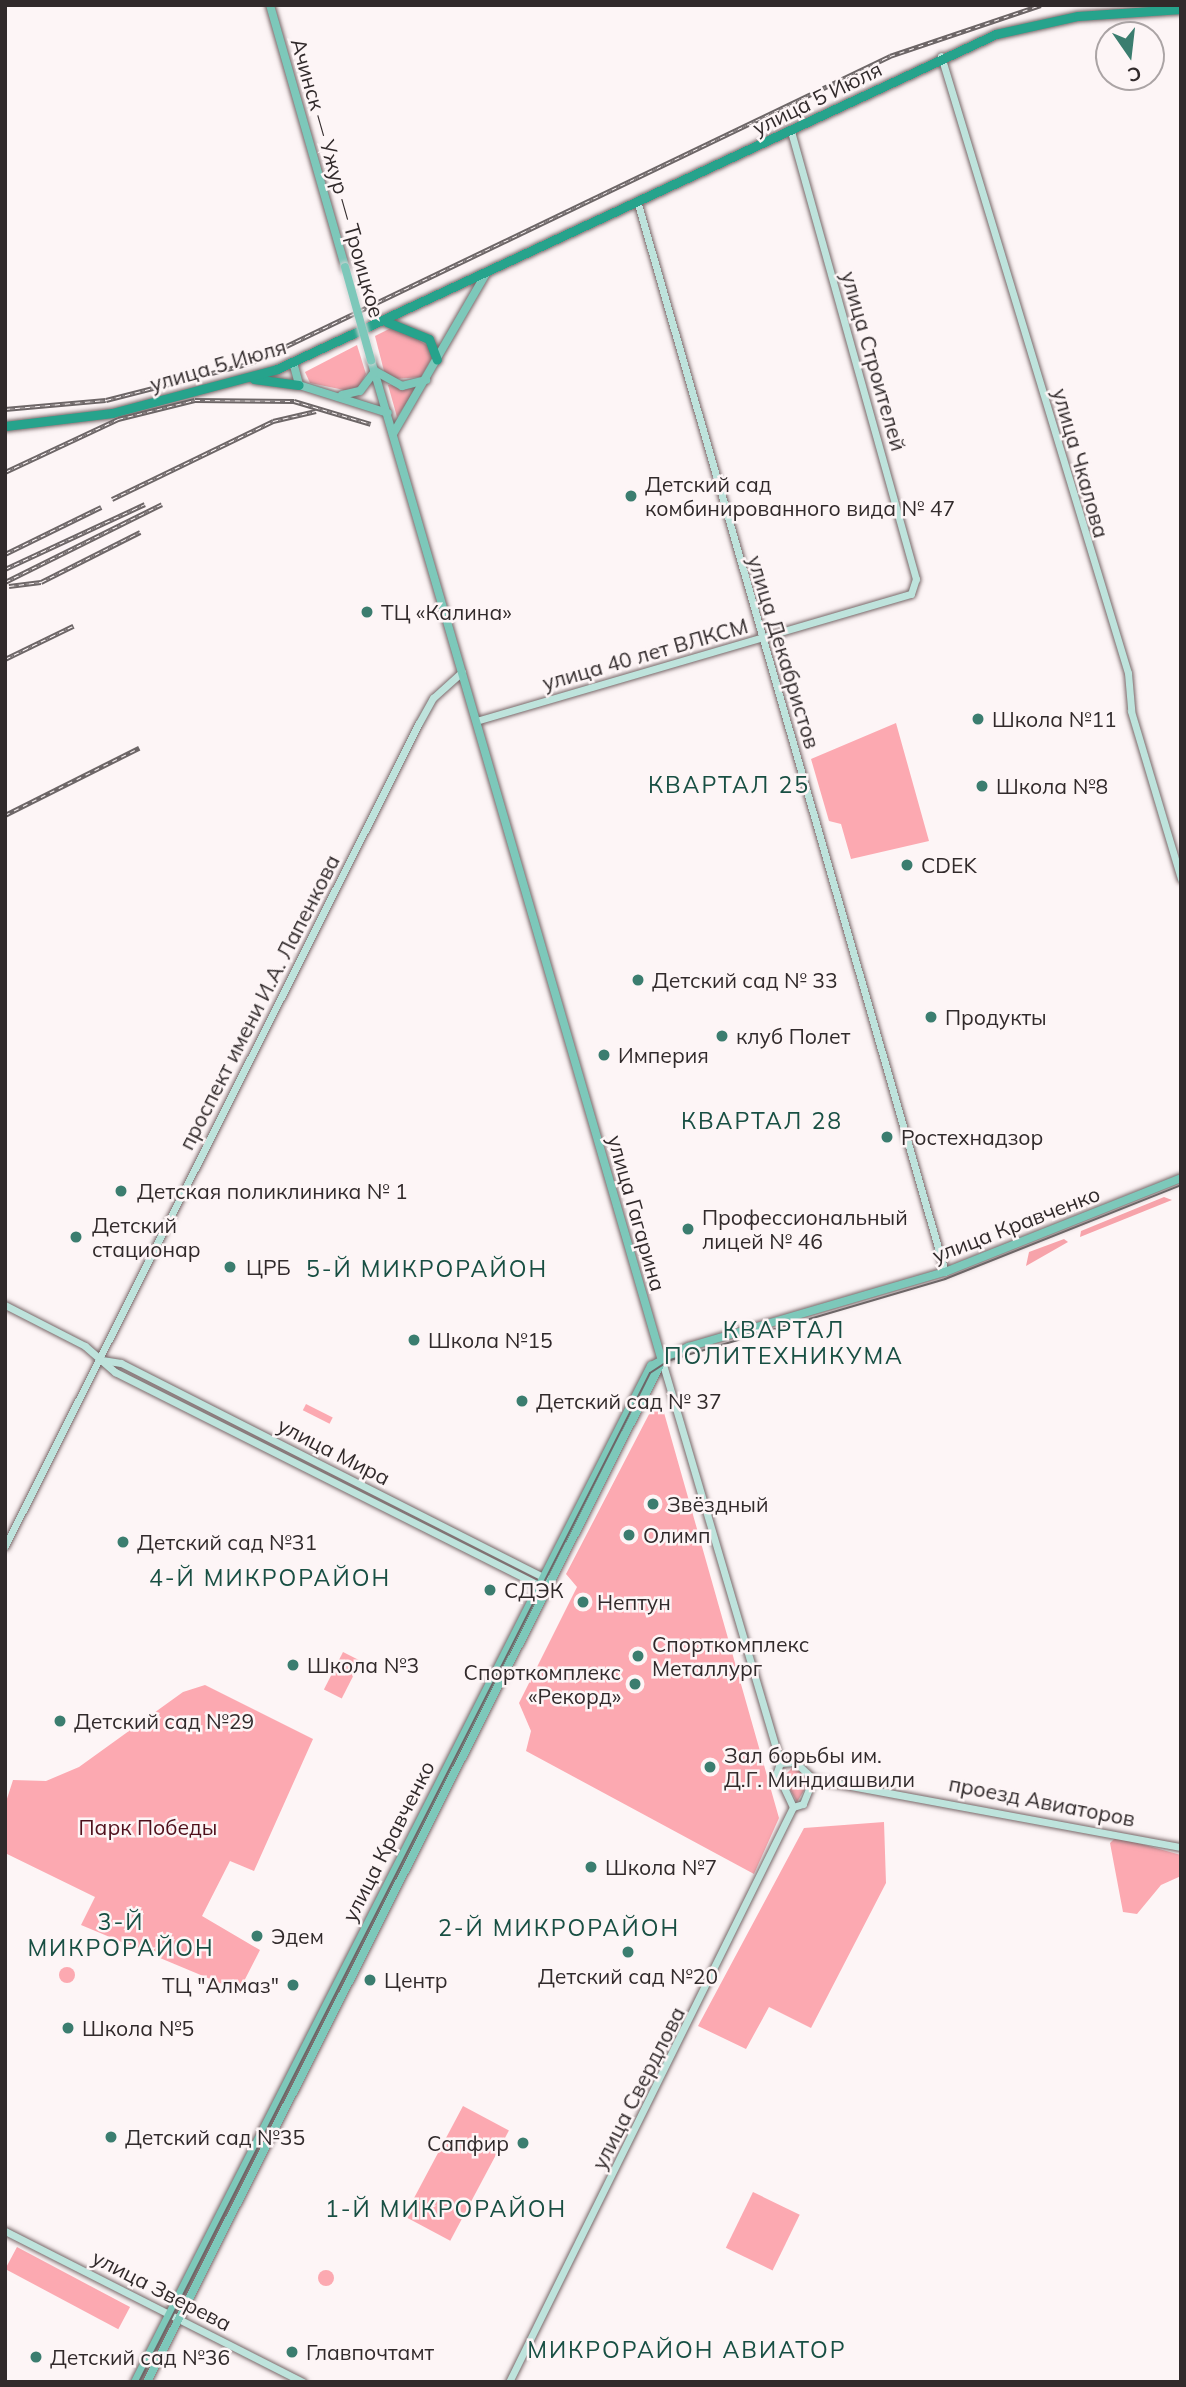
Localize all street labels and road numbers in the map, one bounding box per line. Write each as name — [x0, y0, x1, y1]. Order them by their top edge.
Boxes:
street label: Ачинск — Ужур — Троицкое — [286, 35, 390, 321]
street label: улица 5 Июля — [748, 56, 886, 140]
street label: улица Строителей — [836, 268, 912, 454]
street label: улица 5 Июля — [147, 334, 289, 396]
street label: улица Чкалова — [1048, 385, 1114, 541]
street label: улица Декабристов — [743, 552, 825, 752]
street label: улица 40 лет ВЛКСМ — [539, 613, 751, 695]
street label: проспект имени И.А. Лапенкова — [173, 850, 345, 1154]
street label: улица Гагарина — [603, 1132, 671, 1294]
street label: улица Кравченко — [929, 1180, 1103, 1268]
street label: улица Мира — [274, 1412, 394, 1490]
street label: улица Кравченко — [337, 1756, 439, 1926]
street label: проезд Авиаторов — [947, 1771, 1137, 1831]
street label: улица Свердлова — [586, 2003, 690, 2173]
street label: улица Зверева — [88, 2244, 236, 2336]

